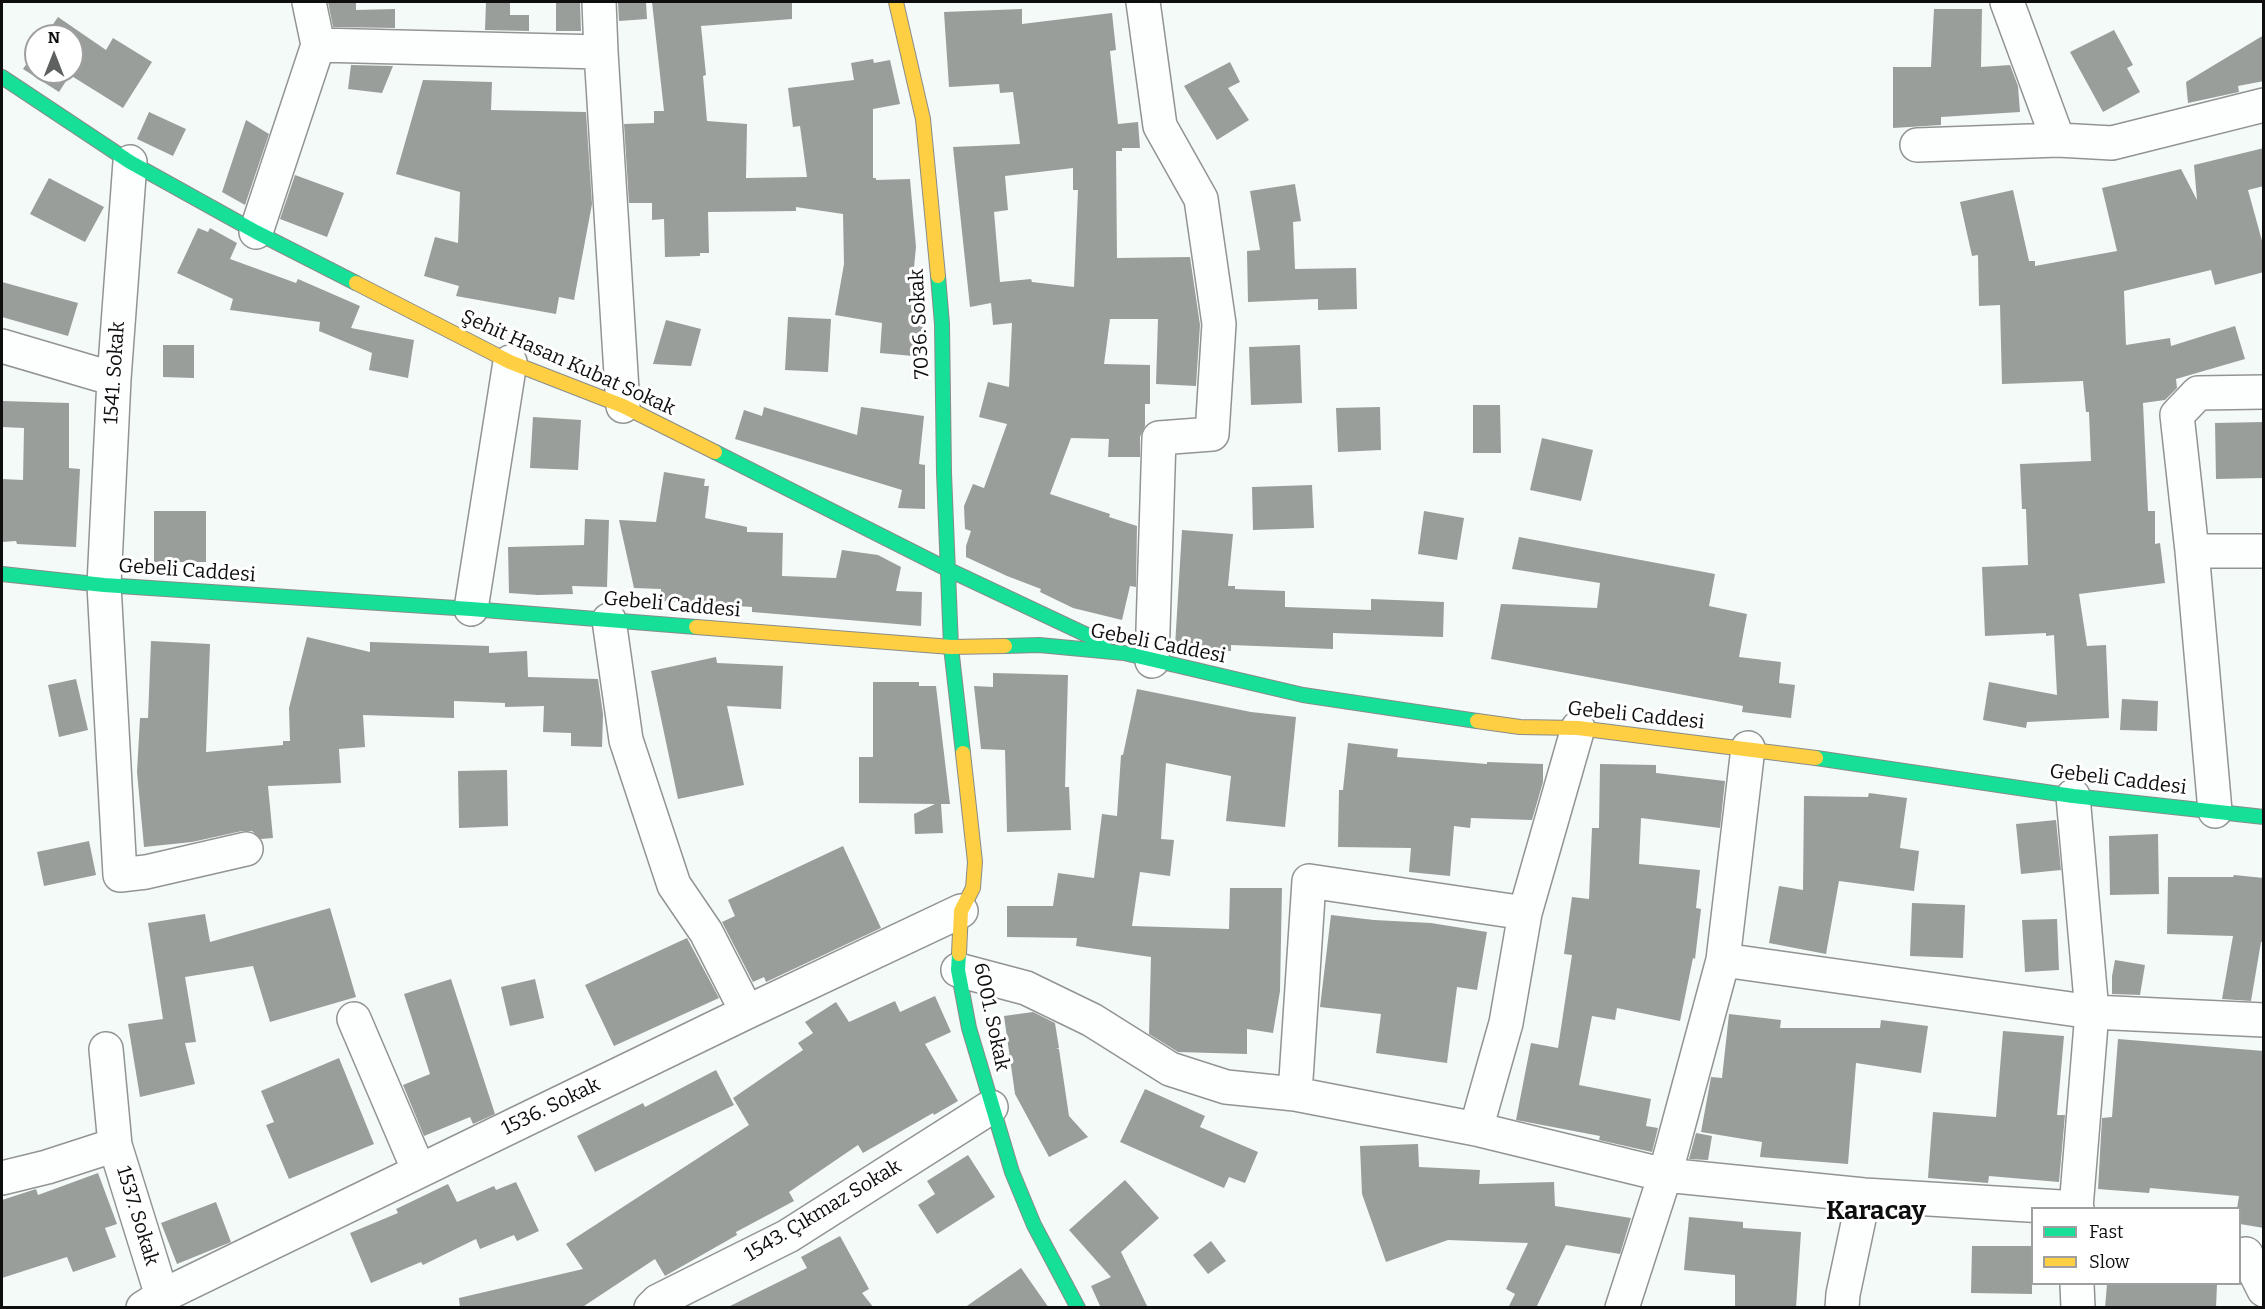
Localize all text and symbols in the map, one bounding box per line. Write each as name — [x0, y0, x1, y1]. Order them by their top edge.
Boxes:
north arrow — [24, 24, 84, 84]
text: N — [48, 28, 60, 47]
street label: 7036. Sokak — [905, 268, 935, 380]
street label: Şehit Hasan Kubat Sokak — [457, 305, 679, 421]
street label: 1541. Sokak — [99, 321, 131, 425]
street label: Gebeli Caddesi — [118, 554, 256, 588]
street label: Gebeli Caddesi — [602, 587, 742, 623]
street label: Gebeli Caddesi — [1088, 619, 1228, 669]
street label: Gebeli Caddesi — [1566, 697, 1706, 735]
street label: Gebeli Caddesi — [2048, 760, 2188, 800]
street label: 6001. Sokak — [968, 961, 1014, 1073]
street label: 1536. Sokak — [498, 1073, 604, 1141]
street label: 1543. Çıkmaz Sokak — [740, 1155, 906, 1267]
street label: 1537. Sokak — [111, 1163, 163, 1269]
district label: Karacay — [1826, 1196, 1926, 1228]
legend — [2031, 1207, 2241, 1285]
text: Fast — [2089, 1221, 2124, 1243]
text: Slow — [2089, 1251, 2129, 1273]

